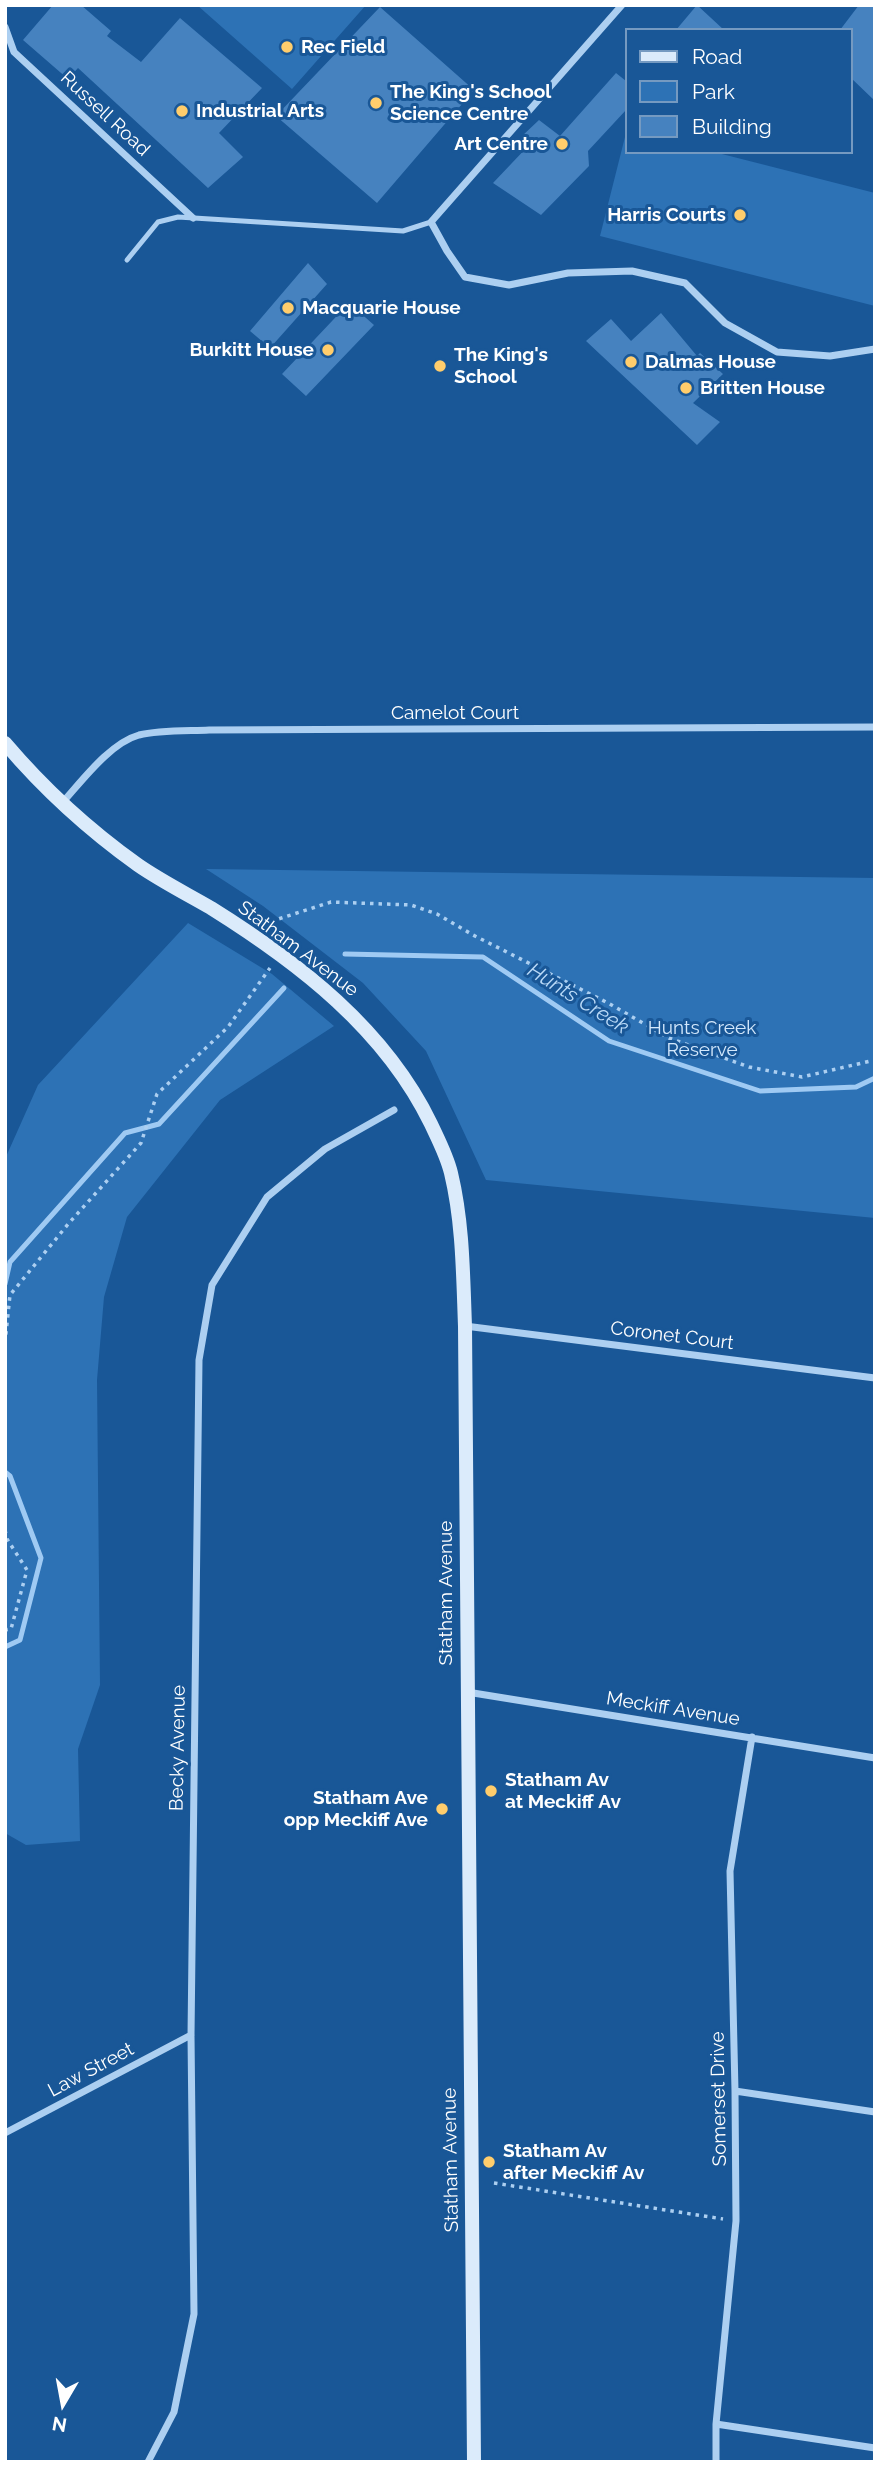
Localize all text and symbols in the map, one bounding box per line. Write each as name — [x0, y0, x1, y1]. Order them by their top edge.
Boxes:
legend — [624, 28, 852, 154]
place label: Rec Field — [301, 36, 385, 58]
marker: Rec Field — [279, 39, 295, 55]
text: Road — [692, 44, 742, 69]
street label: Russell Road — [56, 67, 154, 161]
text: Park — [692, 79, 735, 104]
place label: The King's School Science Centre — [390, 81, 551, 125]
marker: The King's School Science Centre — [368, 95, 384, 111]
place label: Industrial Arts — [196, 100, 324, 122]
marker: Industrial Arts — [174, 103, 190, 119]
text: Building — [692, 114, 772, 139]
place label: Art Centre — [454, 133, 548, 155]
marker: Art Centre — [554, 136, 570, 152]
place label: Harris Courts — [607, 204, 726, 226]
marker: Harris Courts — [732, 207, 748, 223]
place label: Macquarie House — [302, 297, 461, 319]
marker: Macquarie House — [280, 300, 296, 316]
place label: Burkitt House — [189, 339, 314, 361]
marker: Burkitt House — [320, 342, 336, 358]
place label: The King's School — [454, 344, 548, 388]
place label: Dalmas House — [645, 351, 776, 373]
marker: Dalmas House — [623, 354, 639, 370]
marker: The King's School — [432, 358, 448, 374]
place label: Britten House — [700, 377, 825, 399]
marker: Britten House — [678, 380, 694, 396]
street label: Camelot Court — [391, 702, 519, 724]
street label: Statham Avenue — [233, 896, 363, 1002]
water label: Hunts Creek — [523, 958, 633, 1040]
park label: Hunts Creek Reserve — [648, 1017, 756, 1061]
street label: Coronet Court — [609, 1317, 735, 1355]
street label: Statham Avenue — [435, 1521, 457, 1665]
street label: Becky Avenue — [166, 1685, 190, 1811]
street label: Meckiff Avenue — [605, 1687, 741, 1731]
place label: Statham Av at Meckiff Av — [505, 1769, 621, 1813]
marker: Statham Av at Meckiff Av — [483, 1783, 499, 1799]
place label: Statham Ave opp Meckiff Ave — [284, 1787, 428, 1831]
marker: Statham Ave opp Meckiff Ave — [434, 1801, 450, 1817]
street label: Somerset Drive — [706, 2031, 732, 2167]
street label: Law Street — [44, 2038, 138, 2102]
street label: Statham Avenue — [438, 2087, 464, 2233]
place label: Statham Av after Meckiff Av — [503, 2140, 645, 2184]
marker: Statham Av after Meckiff Av — [481, 2154, 497, 2170]
north arrow — [28, 2369, 98, 2439]
text: N — [50, 2413, 68, 2437]

